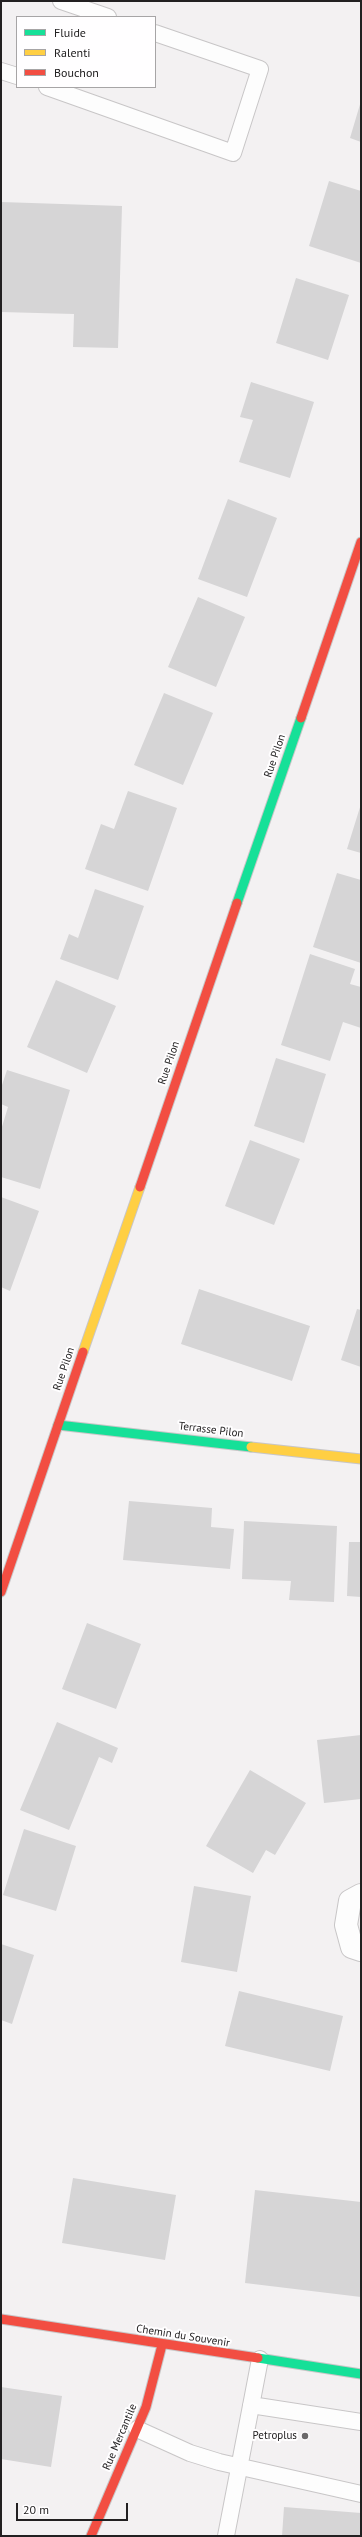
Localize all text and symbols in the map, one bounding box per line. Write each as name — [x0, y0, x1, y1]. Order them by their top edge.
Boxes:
legend — [16, 16, 156, 88]
text: Fluide — [54, 25, 86, 40]
text: Ralenti — [54, 45, 90, 60]
text: Bouchon — [54, 65, 99, 80]
street label: Rue Pilon — [261, 733, 289, 779]
street label: Rue Pilon — [155, 1040, 183, 1086]
street label: Rue Pilon — [50, 1346, 78, 1392]
street label: Terrasse Pilon — [178, 1419, 244, 1441]
street label: Chemin du Souvenir — [135, 2322, 231, 2350]
street label: Rue Mercantile — [100, 2402, 140, 2472]
place label: Petroplus — [253, 2429, 297, 2443]
marker: Petroplus — [300, 2431, 310, 2441]
scale bar — [18, 2495, 130, 2521]
text: 20 m — [23, 2502, 49, 2517]

